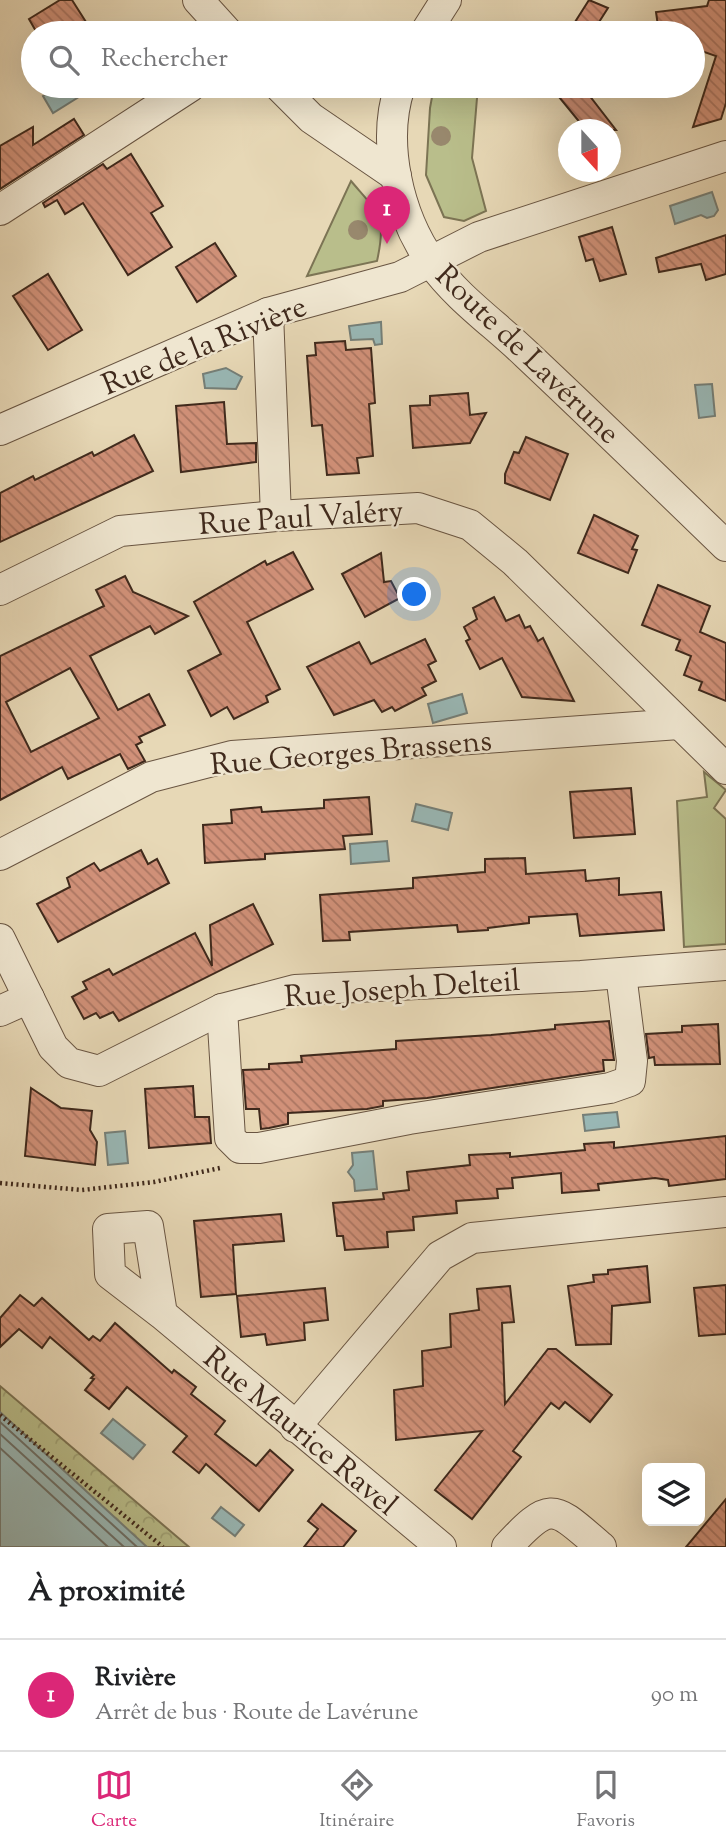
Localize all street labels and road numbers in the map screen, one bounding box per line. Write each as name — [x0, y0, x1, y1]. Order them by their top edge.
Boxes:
street label: Route de Lavérune — [424, 256, 628, 455]
street label: Rue de la Rivière — [96, 287, 314, 408]
street label: Rue Paul Valéry — [198, 491, 405, 548]
street label: Rue Georges Brassens — [209, 721, 494, 788]
street label: Rue Joseph Delteil — [283, 961, 521, 1020]
street label: Rue Maurice Ravel — [193, 1339, 406, 1527]

